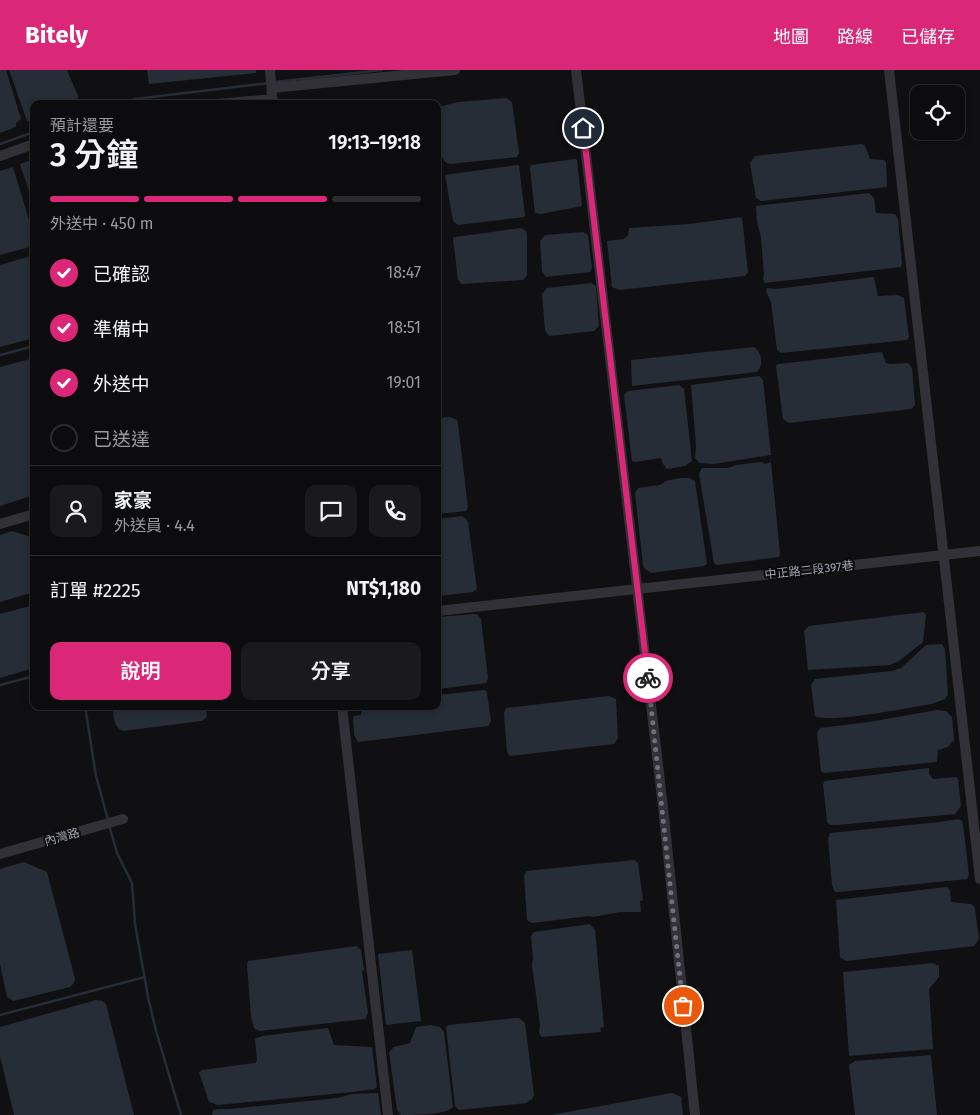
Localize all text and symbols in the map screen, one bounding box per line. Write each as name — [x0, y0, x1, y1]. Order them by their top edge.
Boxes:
text: Bitely — [25, 21, 88, 49]
text: 地圖 — [773, 26, 809, 48]
text: 路線 — [837, 26, 873, 48]
text: 已儲存 — [901, 26, 955, 48]
map controls — [910, 85, 965, 140]
button: locate — [910, 85, 965, 140]
pin — [562, 107, 604, 149]
icon: home — [569, 114, 597, 142]
text: 預計還要 — [50, 116, 114, 135]
text: 19:13–19:18 — [328, 131, 421, 154]
text: 3 分鐘 — [50, 136, 138, 174]
text: 外送中 · 450 m — [50, 214, 154, 233]
icon: check — [50, 259, 78, 287]
text: 已確認 — [93, 263, 150, 286]
text: 18:47 — [386, 263, 421, 282]
icon: check — [50, 314, 78, 342]
text: 準備中 — [93, 318, 150, 341]
text: 18:51 — [387, 318, 421, 337]
icon: check — [50, 369, 78, 397]
text: 外送中 — [93, 373, 150, 396]
text: 19:01 — [386, 373, 421, 392]
text: 已送達 — [93, 428, 150, 451]
button: person — [50, 485, 102, 537]
button: chat — [305, 485, 357, 537]
button: phone — [369, 485, 421, 537]
text: 家豪 — [114, 489, 152, 512]
text: 外送員 · 4.4 — [114, 516, 195, 535]
street label: 中正路二段397巷 — [764, 558, 854, 582]
text: NT$1,180 — [346, 577, 421, 600]
text: 訂單 #2225 — [50, 579, 140, 602]
button: 說明 — [50, 642, 231, 700]
button: 分享 — [241, 642, 421, 700]
courier — [623, 653, 673, 703]
icon: bike — [634, 664, 662, 692]
street label: 內灣路 — [43, 825, 81, 849]
pin — [662, 985, 704, 1027]
icon: bag — [669, 992, 697, 1020]

